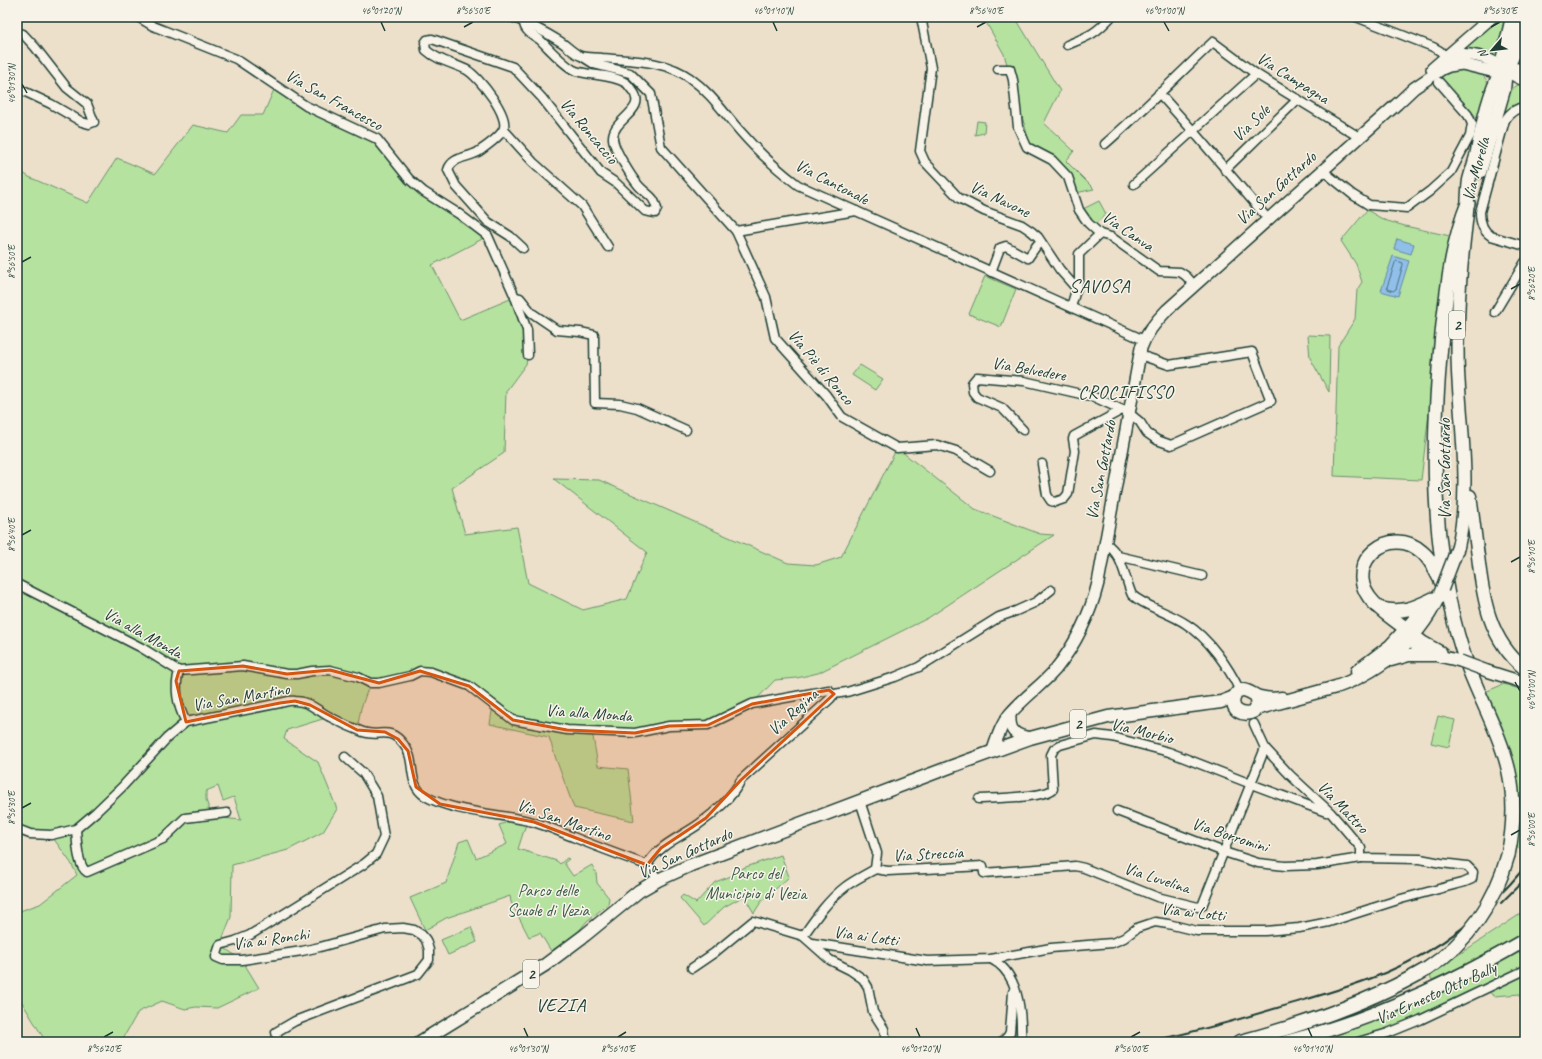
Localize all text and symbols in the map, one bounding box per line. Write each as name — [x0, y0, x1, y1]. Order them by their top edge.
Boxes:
text: 46°01'20"N — [361, 4, 403, 17]
text: 8°56'50"E — [456, 4, 492, 17]
text: 46°01'10"N — [753, 4, 795, 17]
text: 8°56'40"E — [969, 4, 1005, 17]
text: 46°01'00"N — [1144, 4, 1186, 17]
text: 8°56'30"E — [1483, 4, 1519, 17]
north arrow — [1472, 30, 1512, 70]
text: N — [1474, 46, 1491, 61]
street label: Via Campagna — [1253, 48, 1334, 109]
text: 46°01'30"N — [5, 62, 18, 104]
street label: Via San Francesco — [282, 65, 387, 136]
street label: Via Roncaccio — [555, 94, 623, 169]
street label: Via Sole — [1227, 99, 1276, 146]
street label: Via Morella — [1457, 134, 1495, 203]
street label: Via San Gottardo — [1232, 146, 1321, 230]
street label: Via Cantonale — [792, 155, 874, 210]
street label: Via Navone — [967, 176, 1035, 223]
street label: Via Canva — [1098, 206, 1159, 257]
text: 8°56'50"E — [5, 243, 18, 279]
text: 8°56'20"E — [1525, 265, 1538, 301]
district label: SAVOSA — [1069, 274, 1131, 298]
road number: 2 — [1449, 311, 1465, 339]
street label: Via Piè di Ronco — [783, 325, 859, 410]
street label: Via Belvedere — [990, 352, 1069, 386]
district label: CROCIFISSO — [1078, 381, 1175, 403]
street label: Via San Gottardo — [1081, 418, 1121, 521]
street label: Via San Gottardo — [1434, 418, 1455, 519]
text: 8°56'40"E — [5, 516, 18, 552]
text: 8°56'10"E — [1525, 538, 1538, 574]
street label: Via alla Monda — [100, 603, 188, 664]
text: 46°01'00"N — [1525, 669, 1538, 711]
street label: Via San Martino — [191, 678, 292, 716]
street label: Via Regina — [764, 683, 823, 740]
street label: Via alla Monda — [545, 700, 635, 727]
road number: 2 — [1070, 710, 1086, 738]
street label: Via Morbio — [1109, 713, 1177, 749]
street label: Via Mattro — [1313, 776, 1374, 838]
text: 8°56'30"E — [5, 789, 18, 825]
street label: Via San Martino — [514, 794, 615, 846]
text: 8°56'00"E — [1525, 811, 1538, 847]
street label: Via Borromini — [1189, 813, 1273, 858]
street label: Via San Gottardo — [635, 823, 736, 883]
street label: Via Streccia — [892, 842, 965, 866]
street label: Via Luvelina — [1122, 858, 1194, 899]
park label: Parco del Municipio di Vezia — [706, 863, 808, 904]
park label: Parco delle Scuole di Vezia — [507, 880, 591, 921]
street label: Via ai Lotti — [1160, 898, 1229, 926]
street label: Via ai Lotti — [833, 921, 902, 951]
street label: Via ai Ronchi — [232, 923, 313, 955]
street label: Via Ernesto Otto Bally — [1373, 957, 1500, 1029]
road number: 2 — [523, 960, 539, 988]
district label: VEZIA — [536, 993, 587, 1017]
text: 8°56'20"E — [87, 1042, 123, 1055]
text: 46°01'30"N — [508, 1042, 550, 1055]
text: 8°56'10"E — [601, 1042, 637, 1055]
text: 46°01'20"N — [900, 1042, 942, 1055]
text: 8°56'00"E — [1114, 1042, 1150, 1055]
text: 46°01'10"N — [1292, 1042, 1334, 1055]

